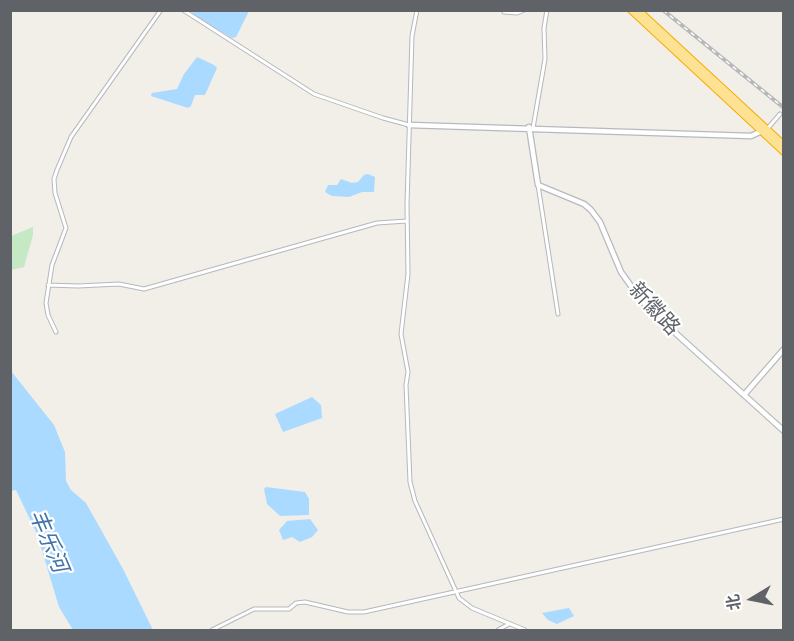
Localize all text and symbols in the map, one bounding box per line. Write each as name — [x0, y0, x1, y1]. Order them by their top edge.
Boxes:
street label: 新徽路 — [623, 277, 685, 341]
water label: 丰乐河 — [23, 505, 73, 577]
north arrow — [722, 569, 782, 629]
text: 北 — [723, 593, 745, 612]

